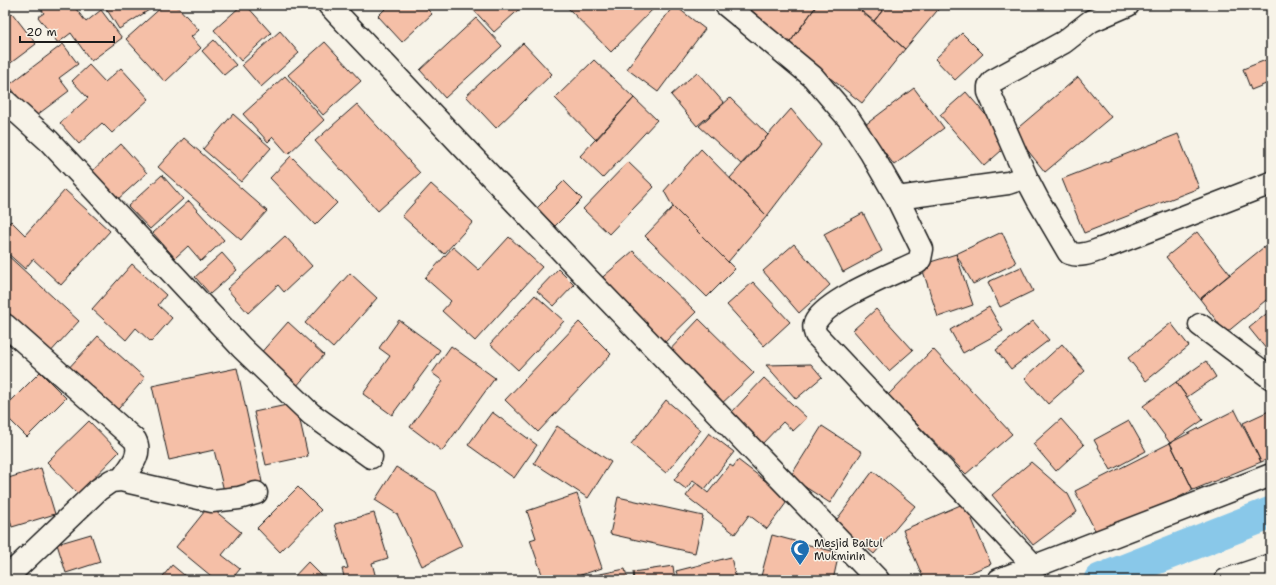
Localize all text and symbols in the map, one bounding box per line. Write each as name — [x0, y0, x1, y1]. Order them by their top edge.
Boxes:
scale bar — [20, 18, 114, 44]
text: 20 m — [26, 24, 57, 40]
place label: Mesjid Baitul Mukminin — [814, 536, 884, 564]
mosque icon: Mesjid Baitul Mukminin — [789, 538, 811, 566]

